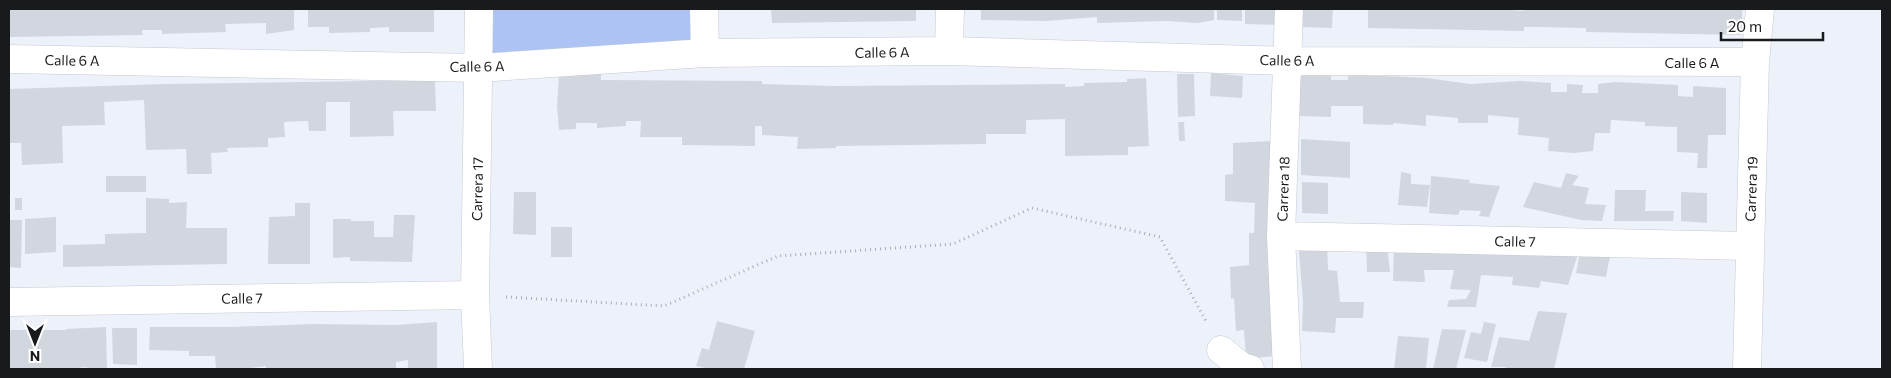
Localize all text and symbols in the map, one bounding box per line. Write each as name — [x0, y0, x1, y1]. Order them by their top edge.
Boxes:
scale bar — [1721, 10, 1824, 42]
text: 20 m — [1728, 17, 1762, 35]
street label: Calle 6 A — [854, 43, 910, 61]
street label: Calle 6 A — [44, 51, 100, 69]
street label: Calle 6 A — [1259, 51, 1315, 69]
street label: Calle 6 A — [1665, 54, 1720, 71]
street label: Calle 6 A — [449, 57, 505, 75]
street label: Carrera 18 — [1273, 156, 1293, 222]
street label: Carrera 19 — [1741, 156, 1761, 222]
street label: Carrera 17 — [468, 157, 486, 221]
street label: Calle 7 — [1494, 232, 1536, 250]
street label: Calle 7 — [221, 289, 263, 307]
north arrow — [10, 318, 60, 368]
text: N — [30, 348, 40, 365]

